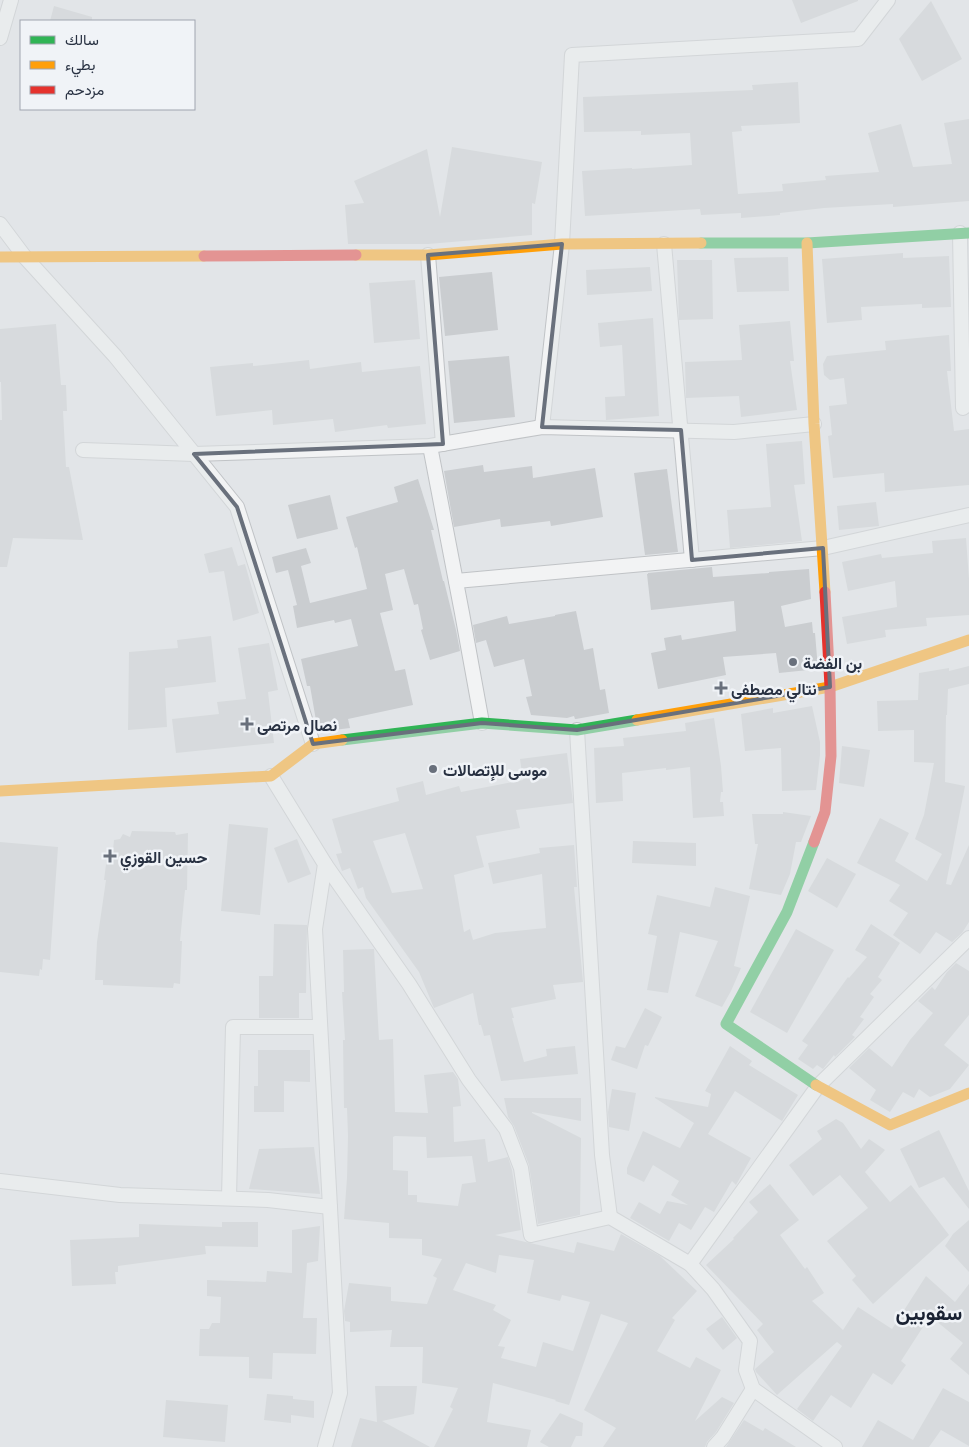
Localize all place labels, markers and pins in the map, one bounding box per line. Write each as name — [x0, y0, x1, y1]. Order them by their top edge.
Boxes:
place label: بن الفضة — [803, 653, 862, 673]
marker: بن الفضة — [787, 656, 799, 668]
place label: نتالي مصطفى — [731, 679, 817, 703]
marker: نتالي مصطفى — [715, 682, 727, 694]
place label: نصال مرتصى — [257, 715, 338, 736]
marker: نصال مرتصى — [241, 718, 253, 730]
place label: موسى للإتصالات — [443, 760, 548, 781]
marker: موسى للإتصالات — [427, 763, 439, 775]
place label: حسين القوزي — [120, 847, 208, 871]
marker: حسين القوزي — [104, 850, 116, 862]

